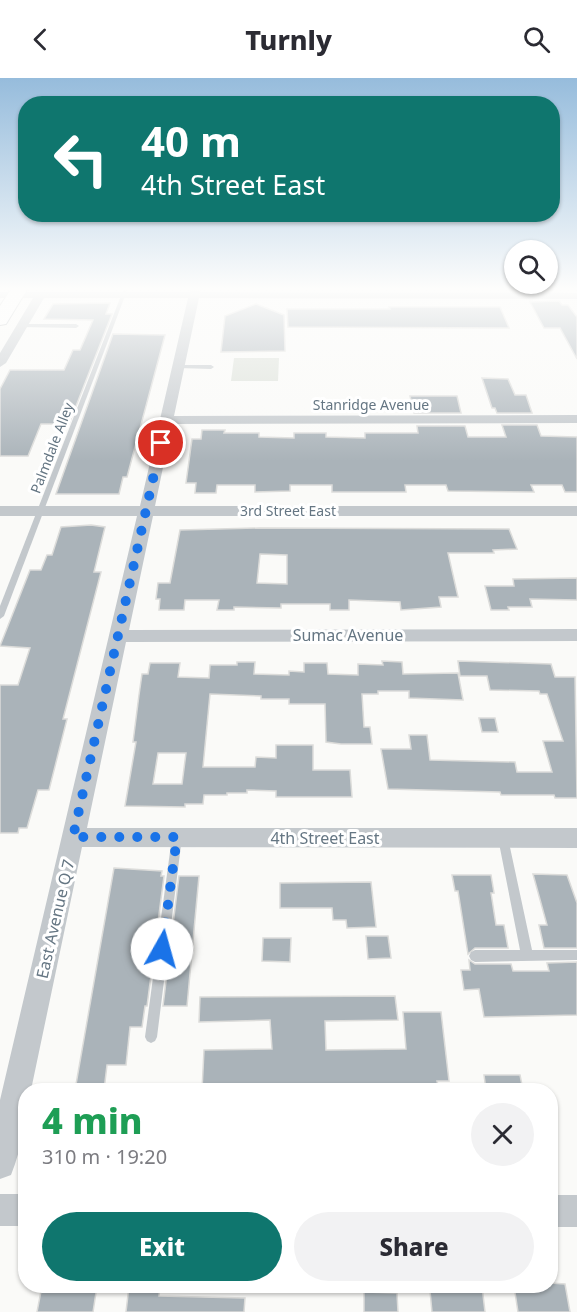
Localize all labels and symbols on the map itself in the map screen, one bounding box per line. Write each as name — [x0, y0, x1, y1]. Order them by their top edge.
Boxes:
street label: Stanridge Avenue — [313, 395, 429, 414]
street label: Palmdale Alley — [26, 399, 78, 496]
pin — [135, 417, 186, 468]
street label: 3rd Street East — [240, 501, 336, 520]
street label: Sumac Avenue — [293, 624, 403, 646]
street label: 4th Street East — [270, 827, 380, 849]
street label: East Avenue Q 7 — [31, 857, 79, 981]
position arrow — [130, 917, 194, 981]

